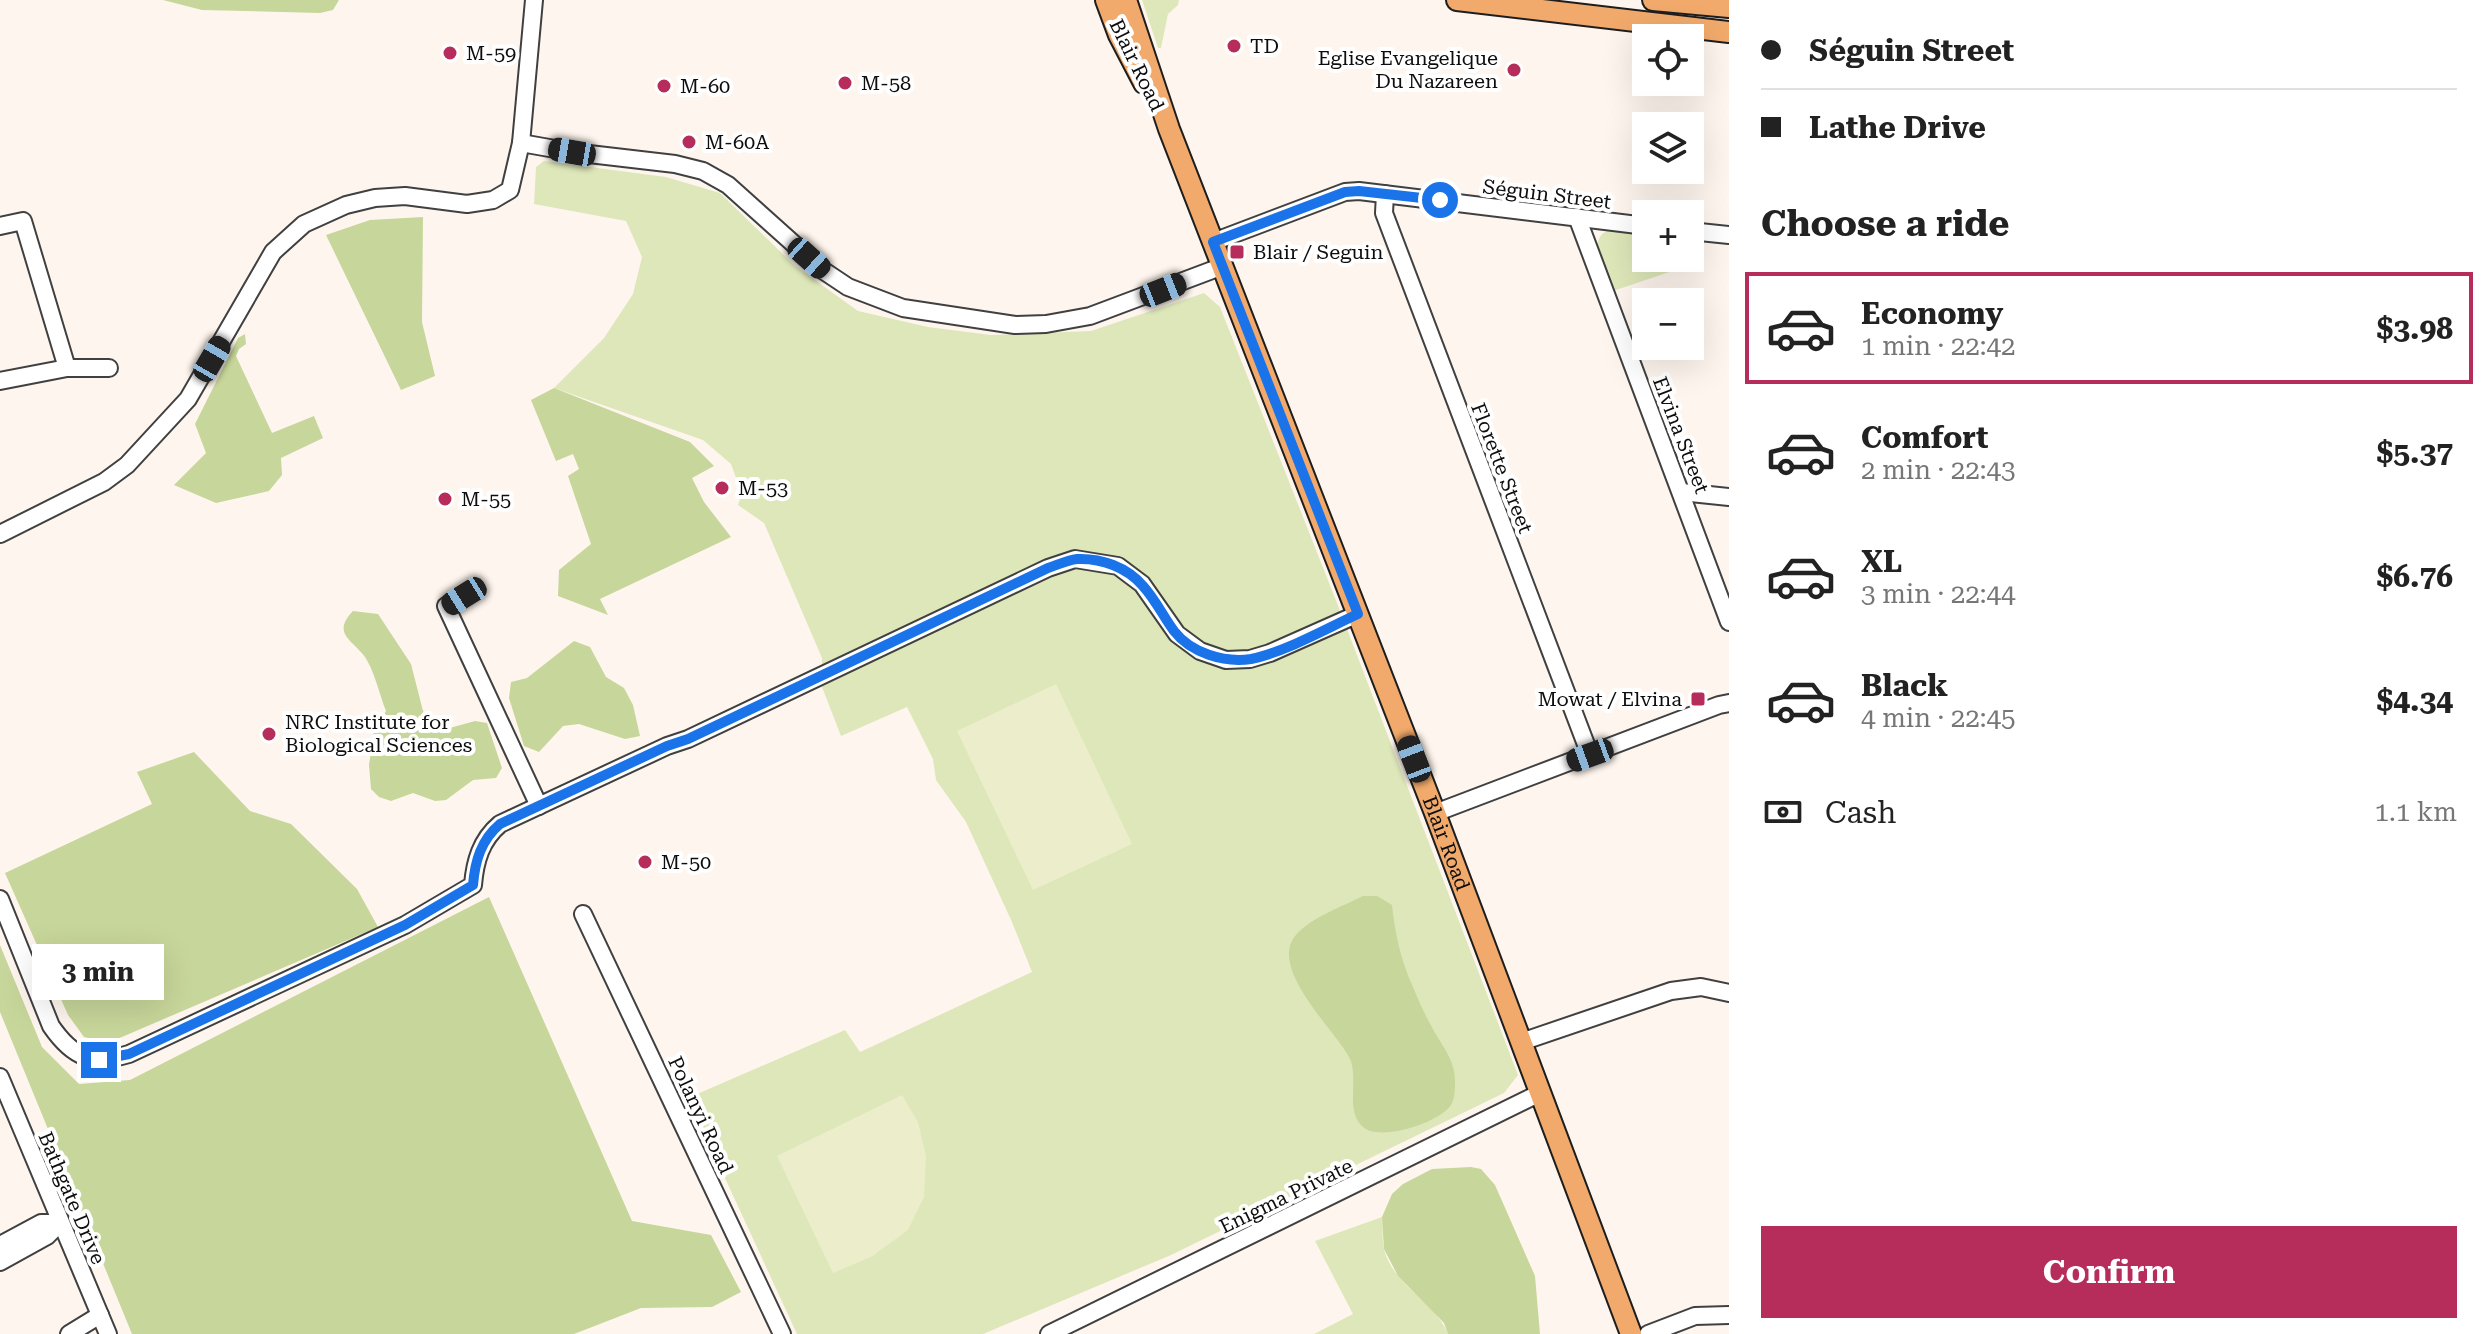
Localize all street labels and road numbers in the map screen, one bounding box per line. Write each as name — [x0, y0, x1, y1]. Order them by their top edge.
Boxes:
street label: Blair Road — [1104, 15, 1170, 115]
street label: Séguin Street — [1481, 174, 1613, 214]
street label: Elvina Street — [1648, 373, 1714, 497]
street label: Florette Street — [1466, 399, 1538, 537]
street label: Blair Road — [1417, 792, 1475, 894]
street label: Polanyi Road — [663, 1052, 739, 1178]
street label: Bathgate Drive — [33, 1128, 111, 1268]
street label: Enigma Private — [1215, 1153, 1357, 1239]

